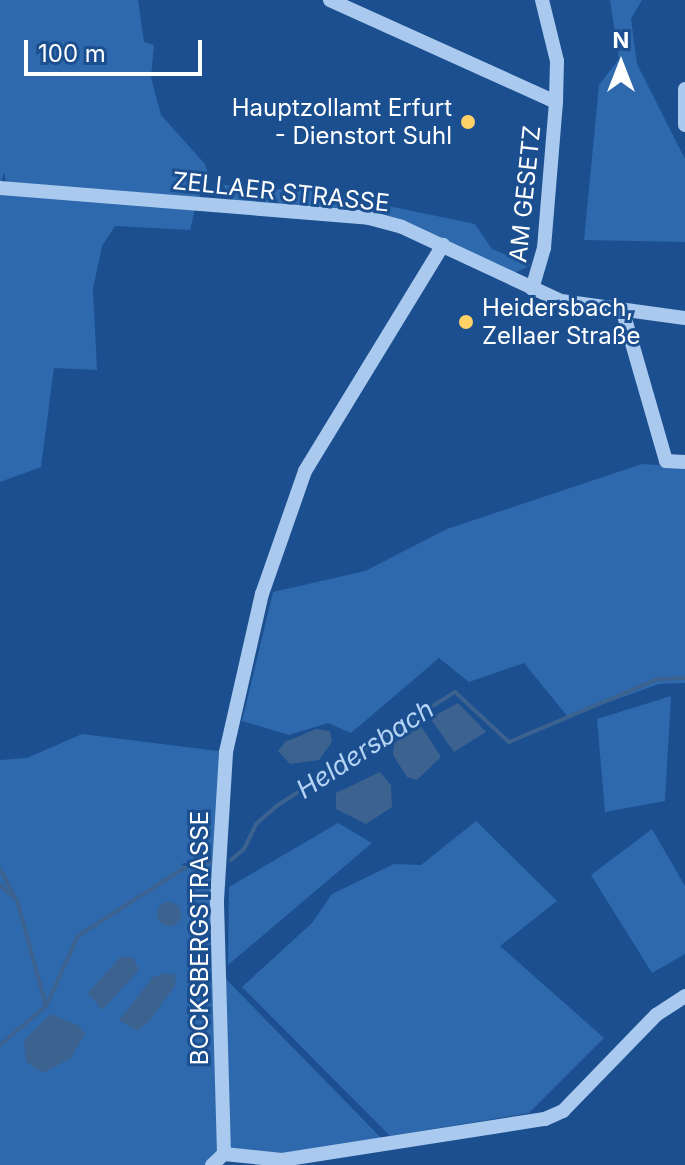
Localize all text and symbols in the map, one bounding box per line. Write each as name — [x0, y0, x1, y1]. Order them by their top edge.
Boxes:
scale bar — [28, 24, 206, 74]
north arrow — [581, 24, 661, 104]
text: N — [613, 27, 629, 53]
text: 100 m — [38, 39, 106, 68]
place label: Hauptzollamt Erfurt - Dienstort Suhl — [232, 94, 452, 150]
marker: Hauptzollamt Erfurt - Dienstort Suhl — [459, 113, 477, 131]
street label: AM GESETZ — [503, 124, 547, 264]
street label: ZELLAER STRASSE — [171, 166, 391, 218]
place label: Heidersbach, Zellaer Straße — [482, 294, 641, 350]
marker: Heidersbach, Zellaer Straße — [457, 313, 475, 331]
water label: Heldersbach — [291, 693, 439, 805]
street label: BOCKSBERGSTRASSE — [186, 811, 214, 1065]

